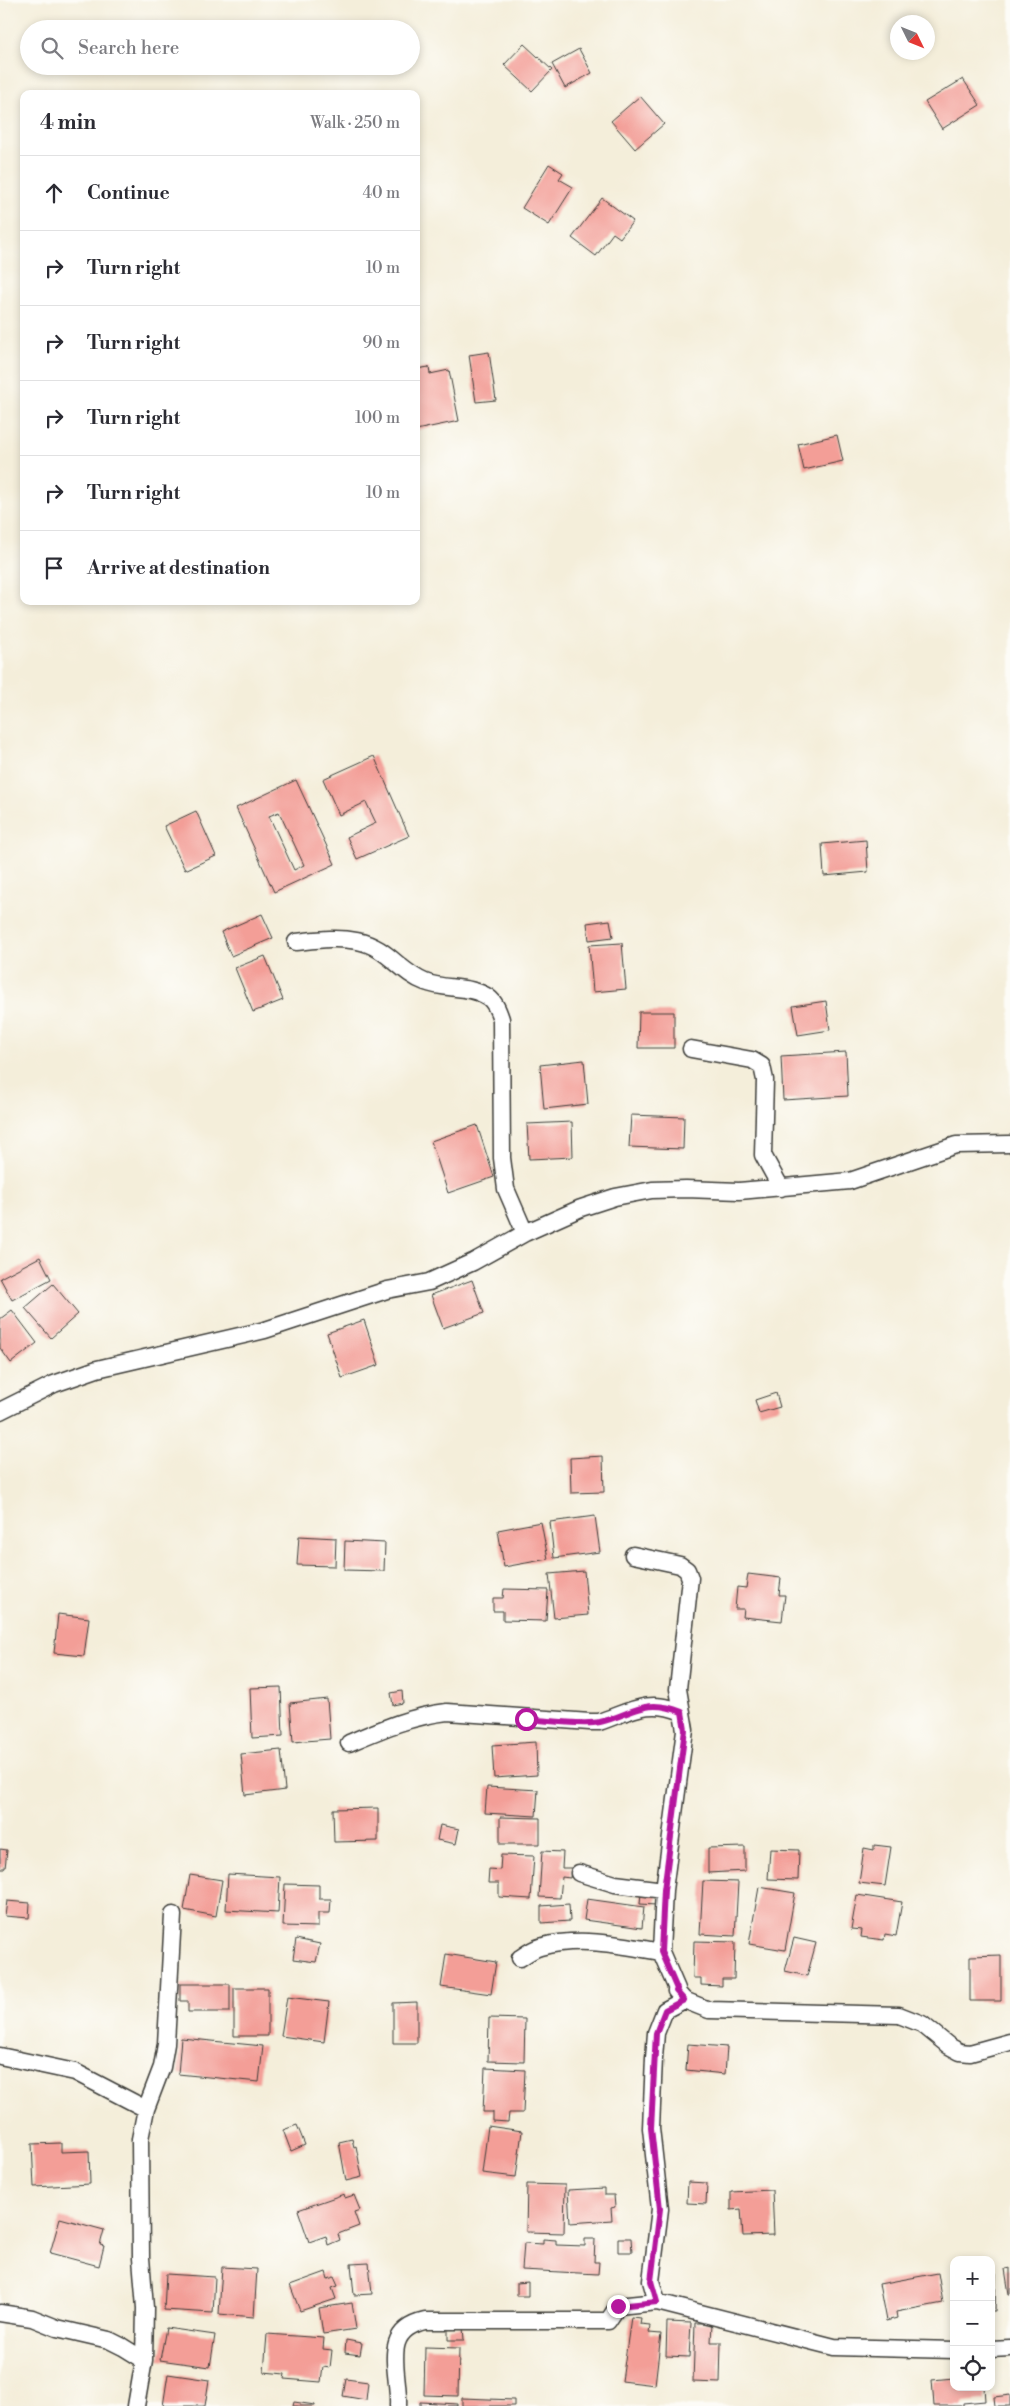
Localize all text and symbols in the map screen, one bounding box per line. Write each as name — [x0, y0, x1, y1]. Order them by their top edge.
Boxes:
north arrow — [890, 15, 935, 60]
search box — [20, 20, 420, 75]
icon: search — [38, 34, 66, 62]
text: Search here — [78, 36, 179, 60]
text: 4 min — [40, 110, 96, 136]
text: Walk · 250 m — [310, 113, 400, 133]
icon: ahead — [40, 179, 68, 207]
text: Continue — [87, 181, 170, 205]
text: 40 m — [363, 183, 400, 203]
icon: right — [40, 254, 68, 282]
text: Turn right — [87, 256, 180, 280]
text: 10 m — [366, 258, 400, 278]
icon: right — [40, 329, 68, 357]
text: Turn right — [87, 331, 180, 355]
text: 90 m — [362, 333, 400, 353]
icon: right — [40, 404, 68, 432]
text: Turn right — [87, 406, 180, 430]
text: 100 m — [355, 408, 400, 428]
icon: right — [40, 479, 68, 507]
text: Turn right — [87, 481, 180, 505]
text: 10 m — [366, 483, 400, 503]
icon: arrive — [40, 554, 68, 582]
text: Arrive at destination — [87, 556, 270, 580]
route start — [515, 1708, 538, 1731]
map controls — [950, 2256, 995, 2391]
button: + — [950, 2256, 995, 2301]
route end — [607, 2295, 630, 2318]
button: − — [950, 2301, 995, 2346]
button: locate — [950, 2346, 995, 2391]

